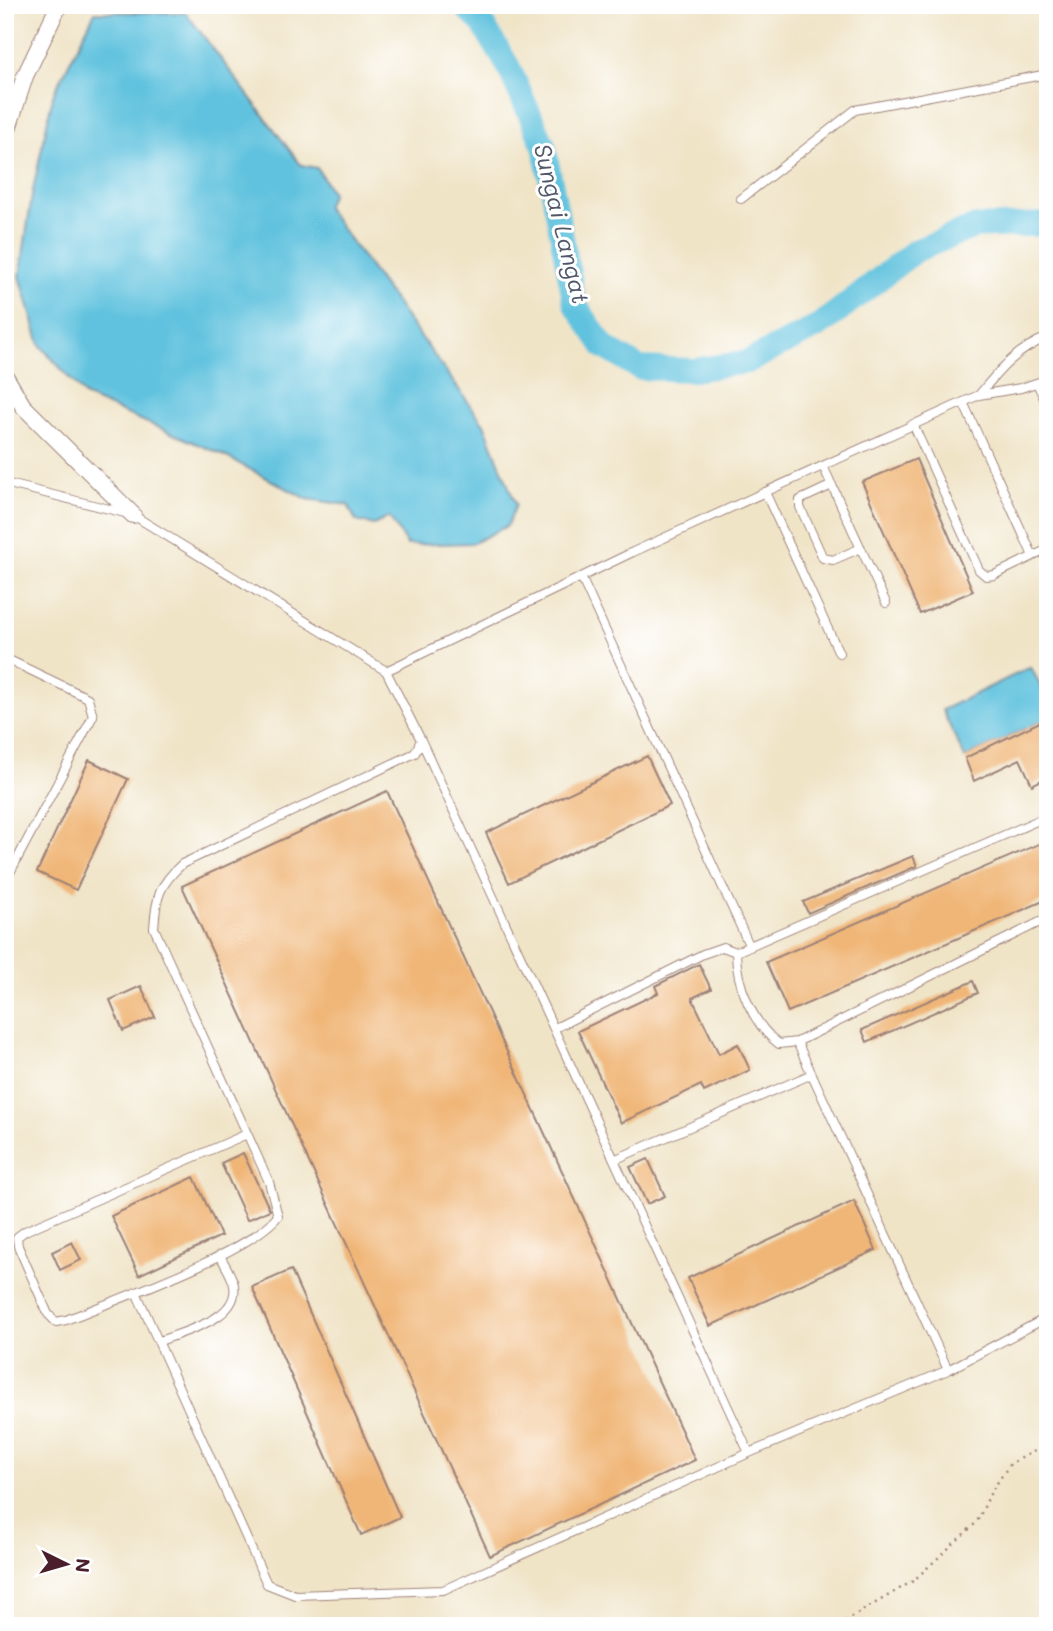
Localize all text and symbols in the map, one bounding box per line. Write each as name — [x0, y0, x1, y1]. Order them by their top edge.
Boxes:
water label: Sungai Langat — [528, 140, 597, 307]
north arrow — [32, 1530, 102, 1600]
text: N — [70, 1557, 97, 1574]

